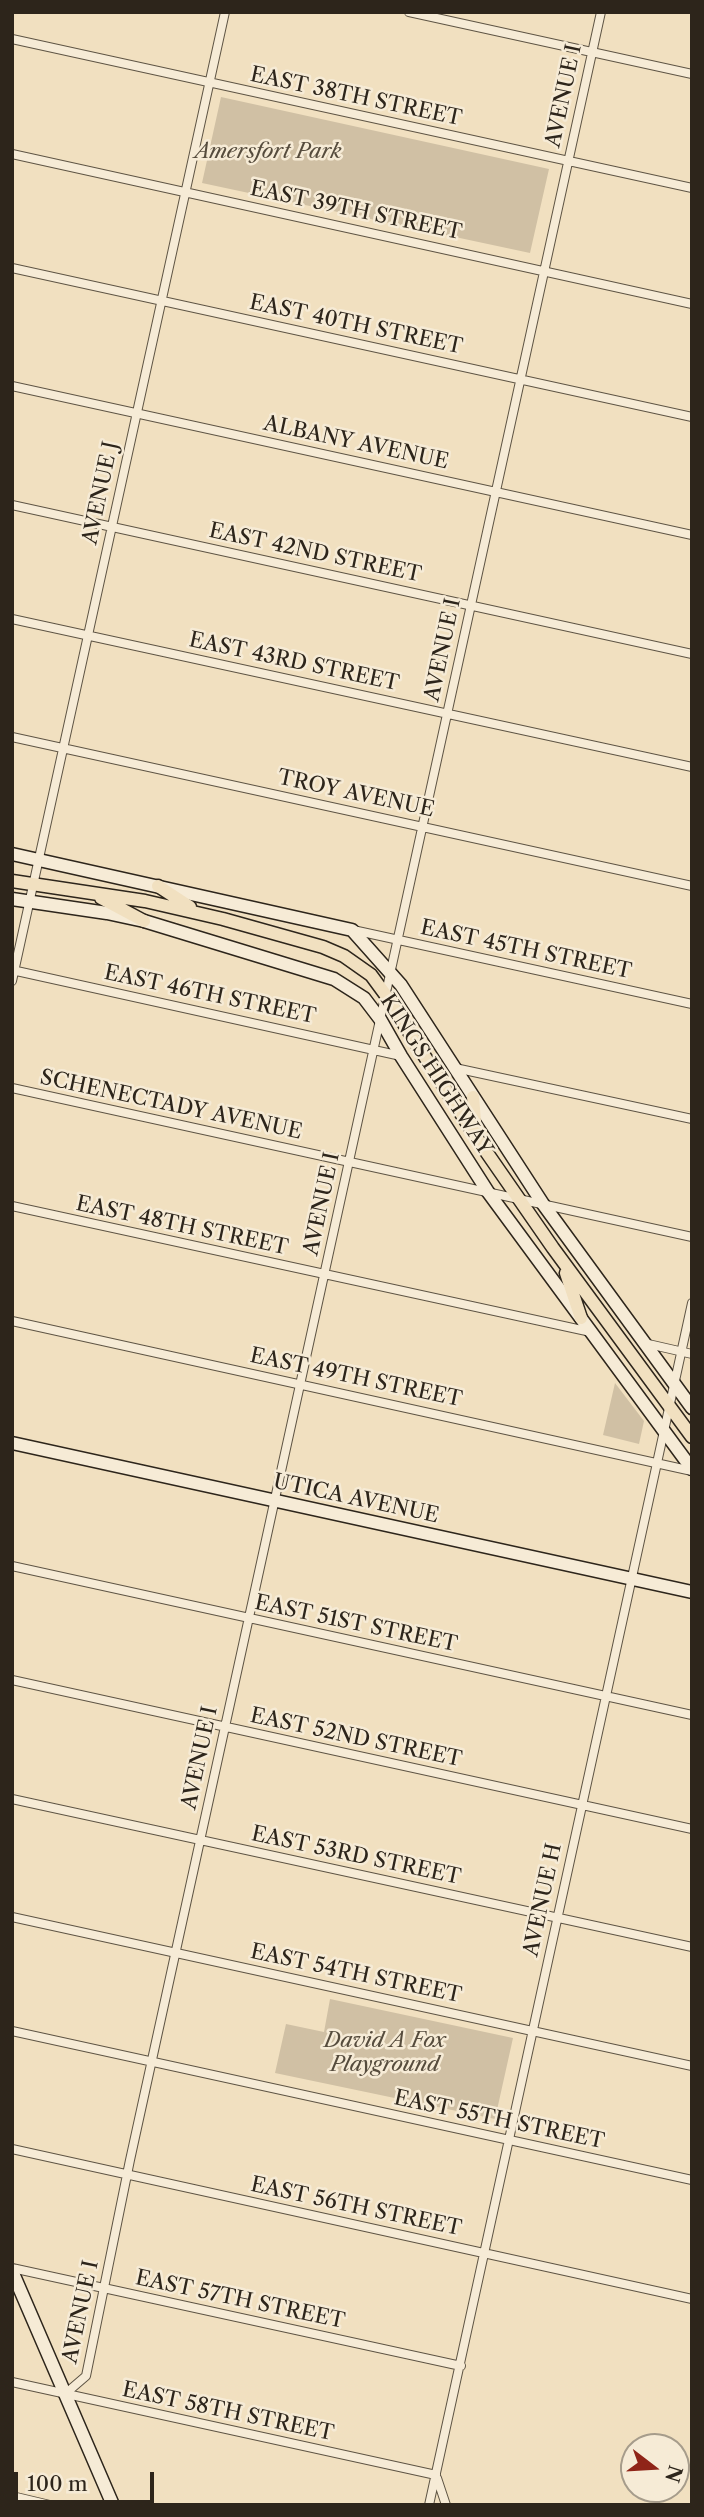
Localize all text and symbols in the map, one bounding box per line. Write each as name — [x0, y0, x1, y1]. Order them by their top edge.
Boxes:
street label: AVENUE I — [541, 42, 587, 150]
street label: EAST 38TH STREET — [248, 62, 464, 132]
park label: Amersfort Park — [194, 139, 342, 165]
street label: EAST 39TH STREET — [248, 176, 464, 246]
street label: EAST 40TH STREET — [247, 290, 465, 360]
street label: ALBANY AVENUE — [261, 411, 451, 475]
street label: AVENUE J — [78, 439, 124, 547]
street label: EAST 42ND STREET — [207, 518, 423, 588]
street label: AVENUE I — [420, 596, 466, 704]
street label: EAST 43RD STREET — [187, 627, 401, 697]
street label: TROY AVENUE — [275, 765, 437, 823]
street label: EAST 45TH STREET — [418, 915, 634, 985]
street label: EAST 46TH STREET — [102, 960, 318, 1030]
street label: KINGS HIGHWAY — [374, 990, 498, 1160]
street label: SCHENECTADY AVENUE — [38, 1065, 304, 1145]
street label: AVENUE I — [299, 1150, 345, 1258]
street label: EAST 48TH STREET — [74, 1191, 290, 1261]
street label: EAST 49TH STREET — [248, 1343, 464, 1413]
street label: UTICA AVENUE — [271, 1469, 441, 1529]
street label: EAST 51ST STREET — [252, 1590, 460, 1658]
street label: EAST 52ND STREET — [248, 1703, 464, 1773]
street label: AVENUE I — [177, 1704, 223, 1812]
street label: EAST 53RD STREET — [249, 1822, 463, 1890]
street label: AVENUE H — [519, 1841, 567, 1959]
street label: EAST 54TH STREET — [248, 1939, 464, 2009]
park label: David A Fox Playground — [324, 2028, 446, 2078]
street label: EAST 55TH STREET — [392, 2085, 606, 2155]
street label: EAST 56TH STREET — [248, 2172, 464, 2242]
street label: AVENUE I — [58, 2258, 104, 2366]
street label: EAST 57TH STREET — [133, 2265, 347, 2335]
street label: EAST 58TH STREET — [120, 2377, 336, 2447]
north arrow — [620, 2433, 690, 2503]
scale bar — [18, 2458, 158, 2502]
text: N — [660, 2462, 687, 2485]
text: 100 m — [27, 2471, 88, 2496]

